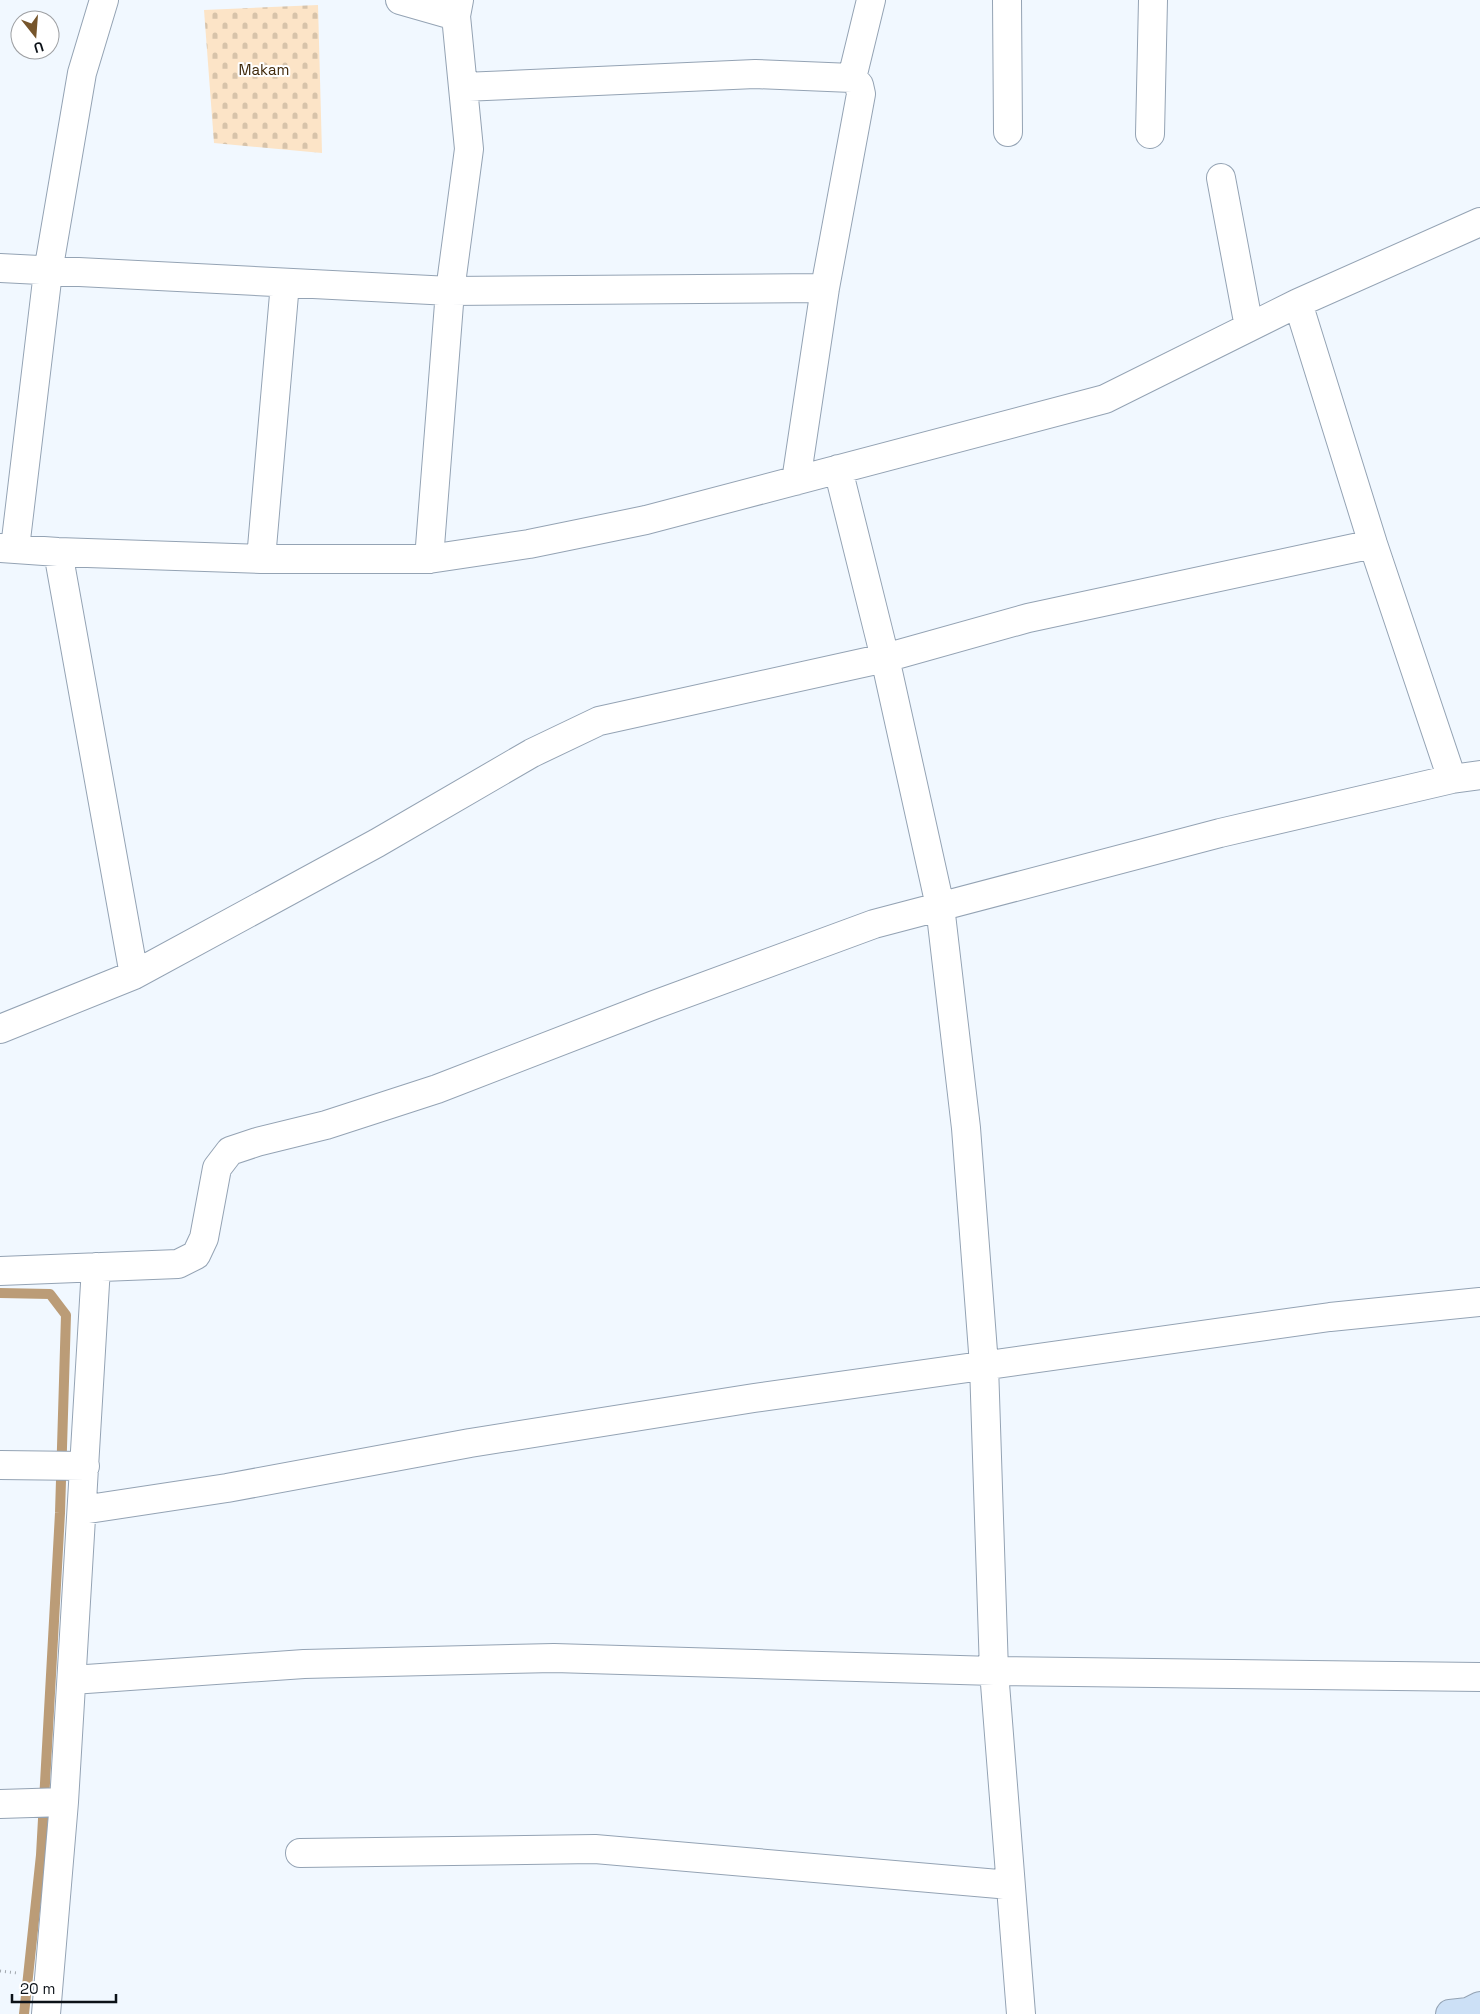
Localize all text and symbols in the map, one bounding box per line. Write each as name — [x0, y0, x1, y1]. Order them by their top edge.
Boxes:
north arrow — [10, 10, 60, 60]
text: U — [32, 37, 46, 57]
park label: Makam — [238, 60, 290, 79]
scale bar — [12, 1972, 116, 2004]
text: 20 m — [20, 1979, 55, 1998]

